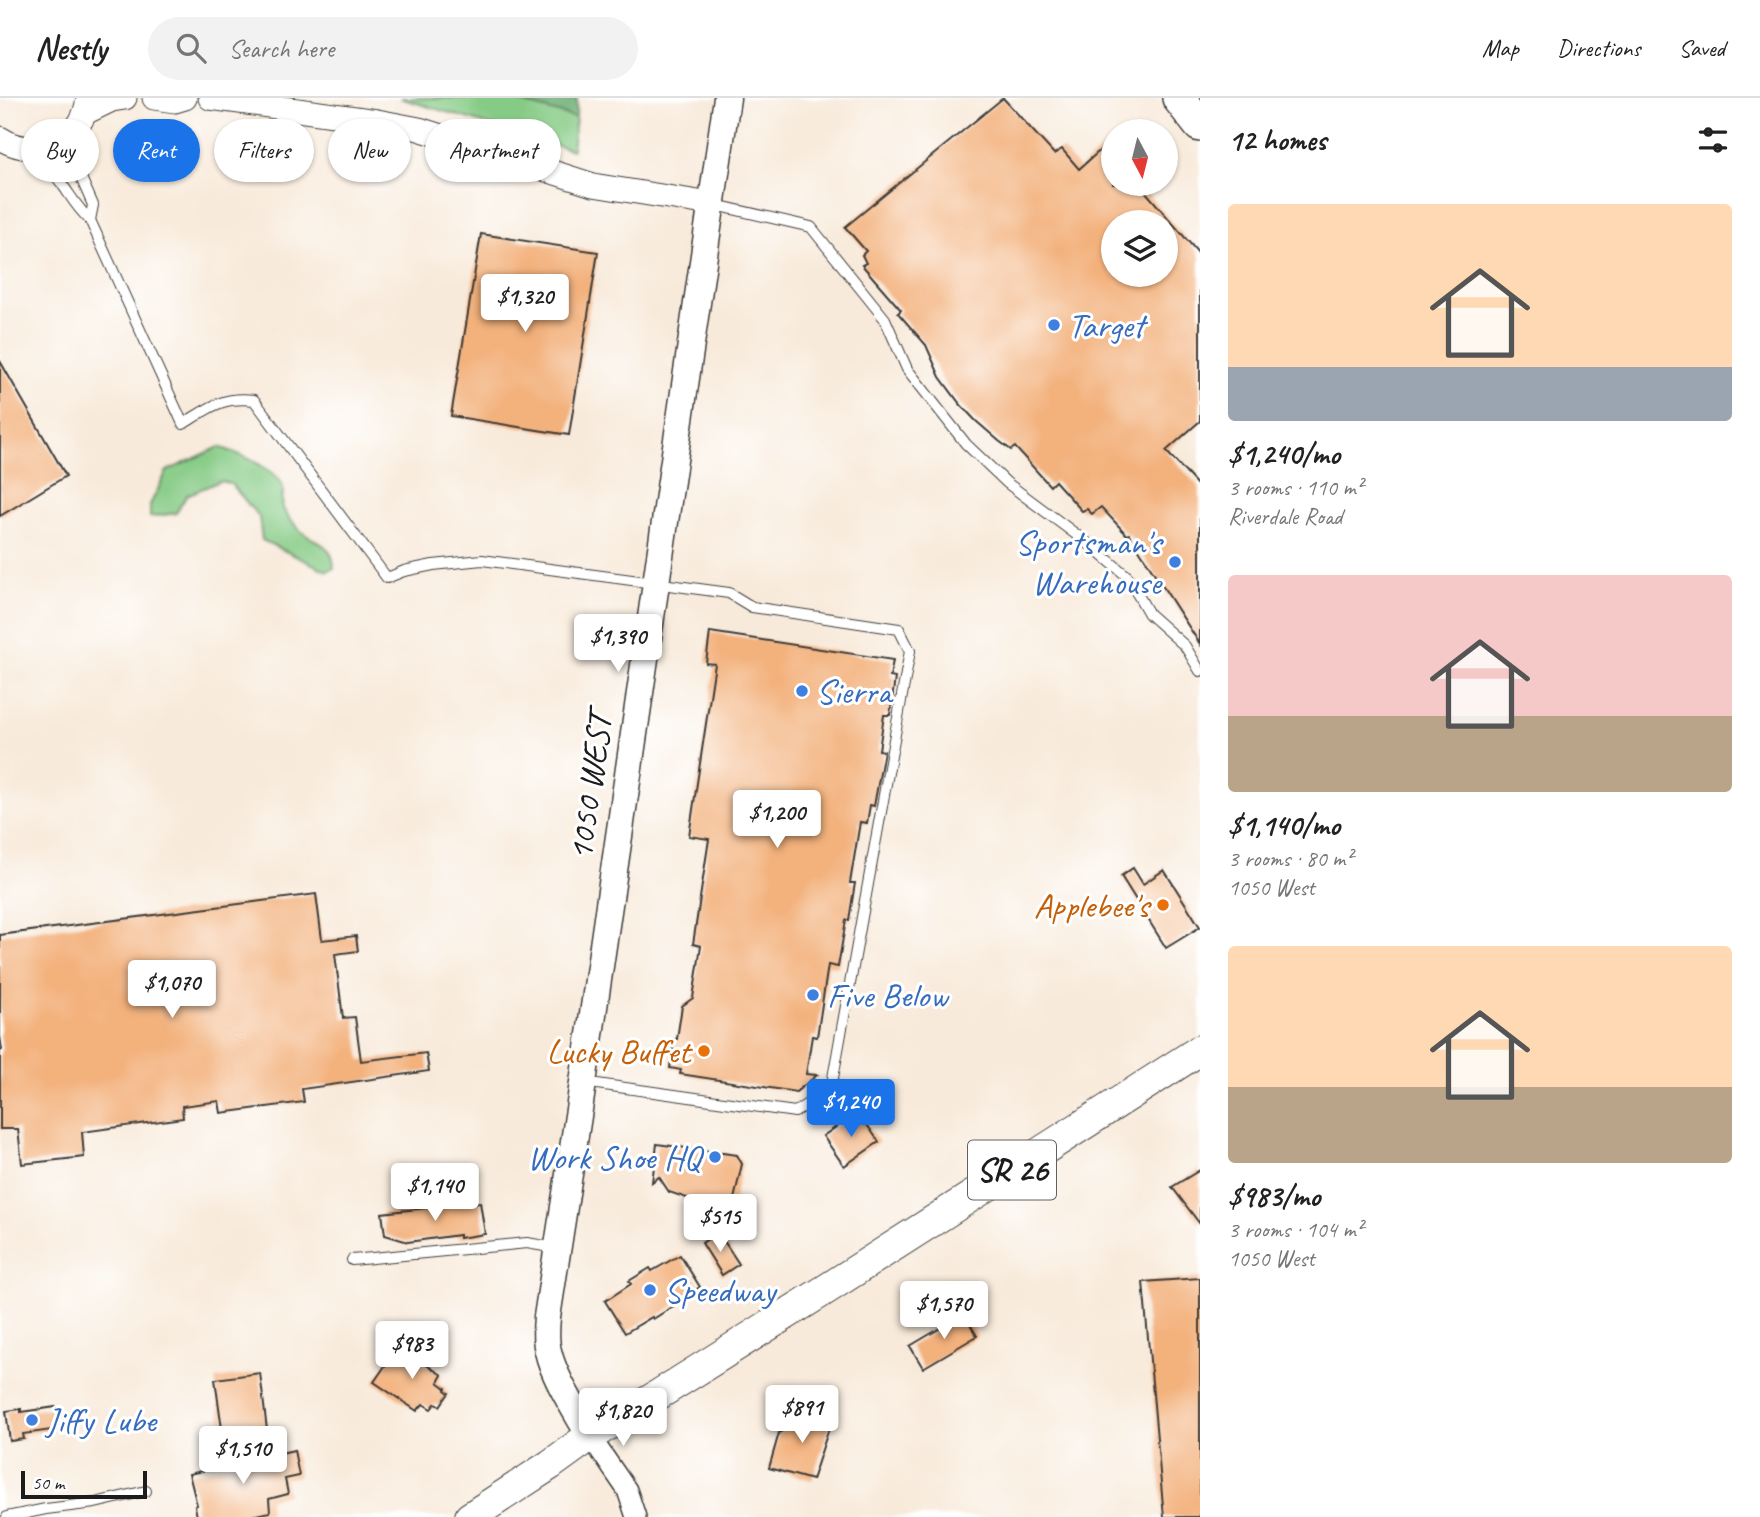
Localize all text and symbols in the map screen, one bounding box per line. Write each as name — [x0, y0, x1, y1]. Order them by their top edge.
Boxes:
search box — [148, 17, 638, 80]
text: Nestly — [35, 27, 106, 69]
icon: search — [172, 29, 210, 67]
text: Search here — [228, 32, 334, 65]
text: Map — [1482, 33, 1519, 63]
text: Directions — [1557, 33, 1640, 63]
text: Saved — [1678, 33, 1725, 63]
chip: Buy — [21, 119, 99, 182]
chip: Rent — [113, 119, 200, 182]
chip: Filters — [214, 119, 314, 182]
chip: New — [328, 119, 411, 182]
chip: Apartment — [425, 119, 561, 182]
north arrow — [1101, 119, 1178, 196]
map controls — [1101, 119, 1178, 287]
text: 12 homes — [1228, 121, 1326, 159]
icon: filters — [1694, 121, 1732, 159]
button: layers — [1101, 210, 1178, 287]
icon: home — [1417, 250, 1543, 376]
pin: $1,320 — [468, 274, 582, 334]
text: $1,320 — [497, 282, 553, 311]
place label: Target — [1068, 303, 1149, 348]
marker: Target — [1046, 317, 1062, 333]
text: $1,240/mo — [1228, 435, 1340, 473]
text: 3 rooms · 110 m² — [1228, 473, 1363, 502]
text: Riverdale Road — [1228, 502, 1342, 531]
place label: Sportsman's Warehouse — [1015, 520, 1164, 605]
marker: Sportsman's Warehouse — [1167, 554, 1183, 570]
pin: $1,390 — [561, 614, 675, 674]
icon: home — [1417, 621, 1543, 747]
text: $1,390 — [590, 622, 646, 651]
place label: Sierra — [816, 669, 894, 714]
marker: Sierra — [794, 683, 810, 699]
street label: 1050 WEST — [557, 702, 624, 863]
pin: $1,200 — [720, 790, 834, 850]
text: $1,200 — [749, 798, 805, 827]
text: $1,140/mo — [1228, 806, 1340, 844]
text: 3 rooms · 80 m² — [1228, 844, 1352, 873]
text: 1050 West — [1228, 873, 1315, 902]
place label: Applebee's — [1034, 883, 1152, 928]
marker: Applebee's — [1155, 897, 1171, 913]
pin: $1,070 — [115, 960, 229, 1020]
text: $1,070 — [144, 968, 200, 997]
place label: Five Below — [827, 973, 950, 1018]
marker: Five Below — [805, 987, 821, 1003]
icon: home — [1417, 992, 1543, 1118]
place label: Lucky Buffet — [547, 1029, 693, 1074]
marker: Lucky Buffet — [696, 1043, 712, 1059]
pin: $1,240 — [794, 1080, 908, 1139]
text: $1,240 — [823, 1087, 879, 1116]
place label: Work Shoe HQ — [527, 1135, 704, 1180]
road number: SR 26 — [968, 1140, 1056, 1200]
marker: Work Shoe HQ — [707, 1149, 723, 1165]
pin: $1,140 — [378, 1164, 492, 1223]
text: $1,140 — [407, 1171, 463, 1200]
text: $983/mo — [1228, 1177, 1320, 1215]
pin: $515 — [679, 1194, 761, 1254]
text: $515 — [700, 1202, 740, 1231]
text: 3 rooms · 104 m² — [1228, 1215, 1363, 1244]
text: 1050 West — [1228, 1244, 1315, 1273]
place label: Speedway — [664, 1268, 778, 1313]
marker: Speedway — [642, 1282, 658, 1298]
pin: $1,570 — [887, 1282, 1001, 1341]
text: $1,570 — [916, 1289, 972, 1318]
pin: $983 — [371, 1322, 453, 1381]
text: $983 — [391, 1329, 433, 1358]
pin: $891 — [761, 1386, 843, 1445]
pin: $1,820 — [566, 1388, 680, 1448]
text: $891 — [781, 1393, 823, 1422]
text: $1,820 — [595, 1396, 651, 1425]
place label: Jiffy Lube — [44, 1398, 159, 1443]
marker: Jiffy Lube — [24, 1412, 40, 1428]
pin: $1,510 — [186, 1426, 300, 1486]
text: $1,510 — [215, 1434, 271, 1463]
scale bar — [21, 1468, 147, 1500]
text: 50 m — [32, 1471, 64, 1495]

